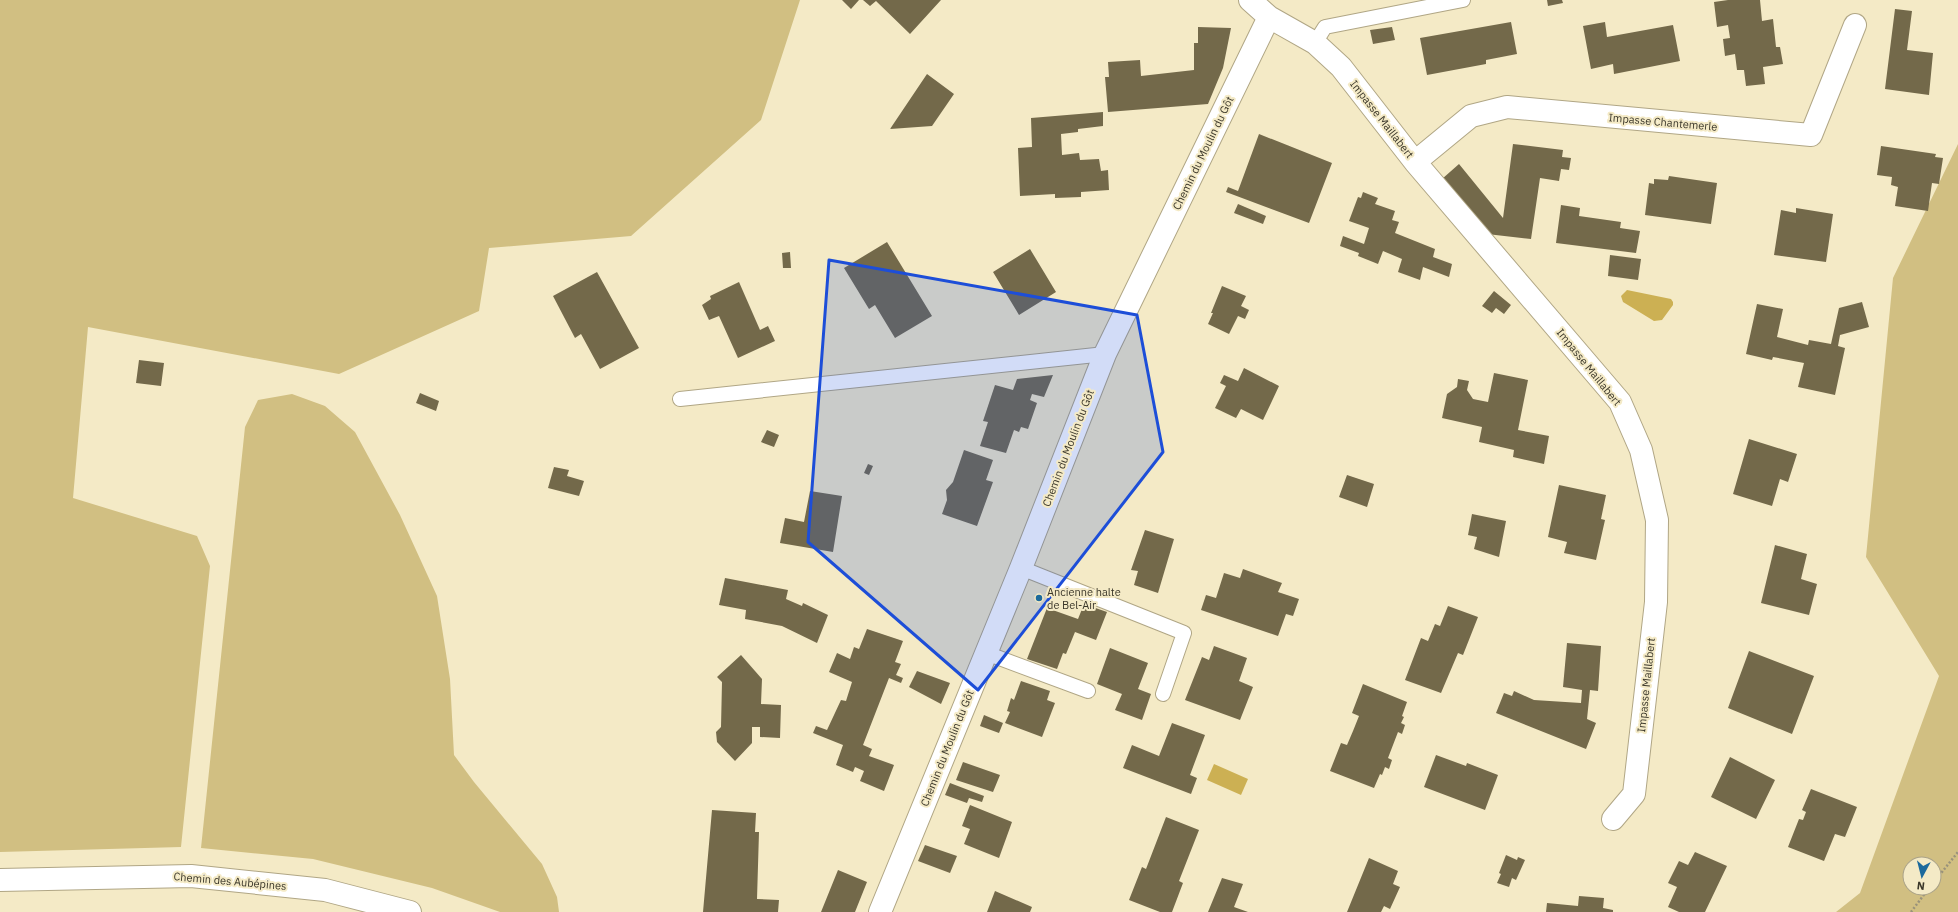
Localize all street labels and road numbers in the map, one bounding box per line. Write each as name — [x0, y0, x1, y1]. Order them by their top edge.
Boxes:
street label: Impasse Maillabert — [1347, 77, 1417, 161]
street label: Chemin du Moulin du Gôt — [1169, 94, 1237, 212]
street label: Impasse Chantemerle — [1608, 110, 1718, 134]
street label: Impasse Maillabert — [1554, 326, 1624, 409]
street label: Chemin du Moulin du Gôt — [1039, 387, 1097, 509]
street label: Impasse Maillabert — [1634, 637, 1658, 733]
street label: Chemin du Moulin du Gôt — [917, 688, 977, 808]
street label: Chemin des Aubépines — [173, 869, 287, 893]

